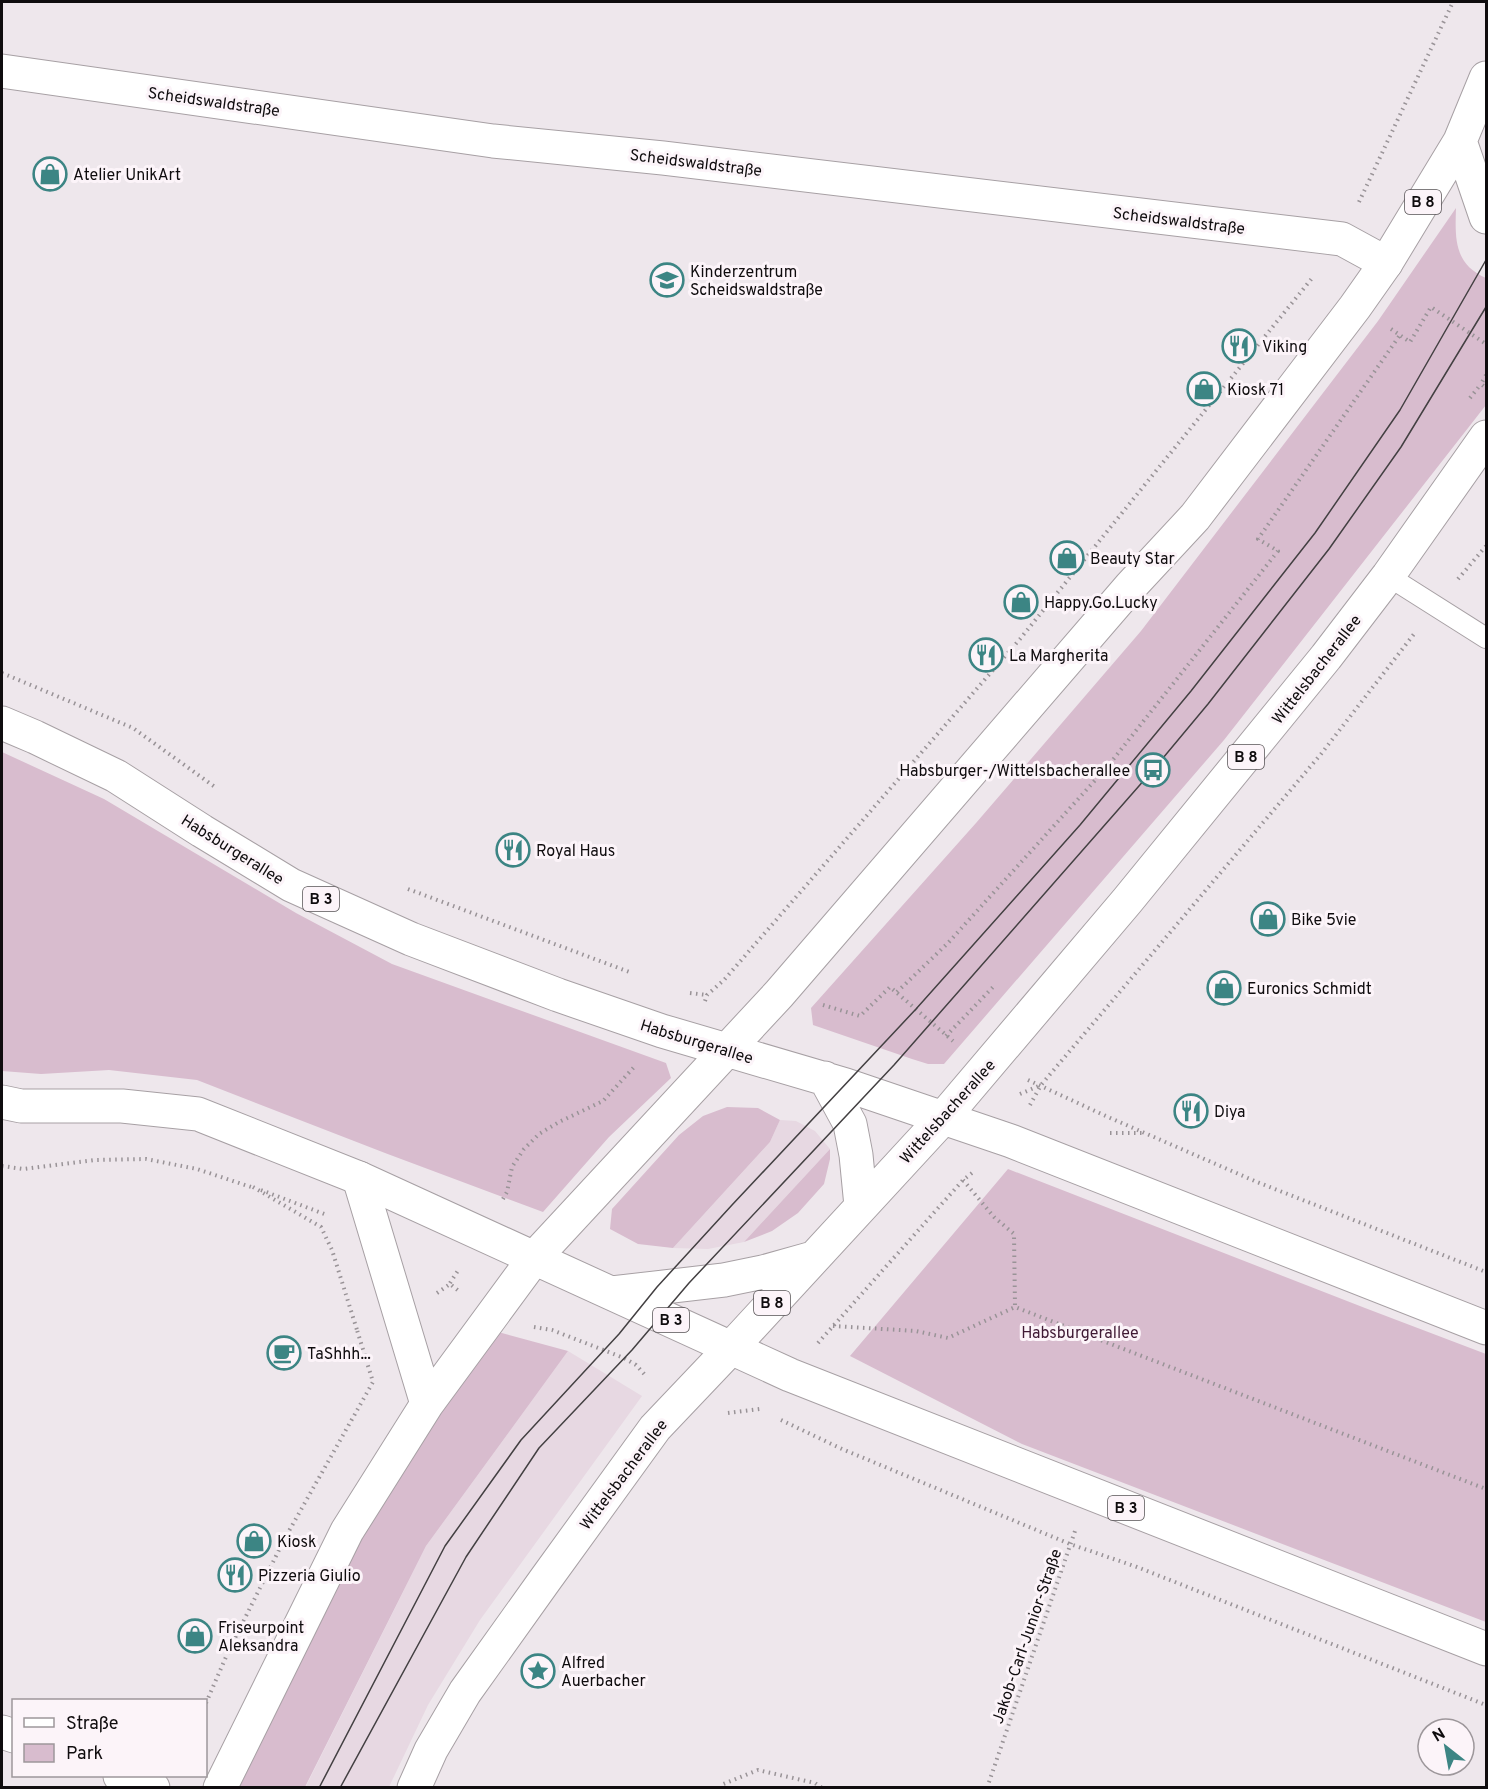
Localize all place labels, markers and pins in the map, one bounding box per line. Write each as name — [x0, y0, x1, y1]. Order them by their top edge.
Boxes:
shop icon: Atelier UnikArt — [32, 156, 68, 192]
place label: Atelier UnikArt — [73, 166, 181, 186]
school or university icon: Kinderzentrum Scheidswaldstraße — [649, 262, 685, 298]
place label: Kinderzentrum Scheidswaldstraße — [690, 263, 823, 301]
restaurant icon: Viking — [1221, 328, 1257, 364]
place label: Viking — [1262, 338, 1307, 358]
shop icon: Kiosk 71 — [1186, 371, 1222, 407]
place label: Kiosk 71 — [1227, 381, 1284, 401]
shop icon: Beauty Star — [1049, 540, 1085, 576]
place label: Beauty Star — [1090, 550, 1175, 570]
shop icon: Happy.Go.Lucky — [1003, 584, 1039, 620]
place label: Happy.Go.Lucky — [1044, 594, 1158, 614]
restaurant icon: La Margherita — [968, 637, 1004, 673]
place label: La Margherita — [1009, 647, 1109, 667]
bus stop icon: Habsburger-/Wittelsbacherallee — [1135, 752, 1171, 788]
place label: Habsburger-/Wittelsbacherallee — [899, 762, 1130, 782]
restaurant icon: Royal Haus — [495, 832, 531, 868]
place label: Royal Haus — [536, 842, 615, 862]
shop icon: Bike 5vie — [1250, 901, 1286, 937]
place label: Bike 5vie — [1291, 911, 1356, 931]
shop icon: Euronics Schmidt — [1206, 970, 1242, 1006]
place label: Euronics Schmidt — [1247, 980, 1372, 1000]
restaurant icon: Diya — [1173, 1093, 1209, 1129]
place label: Diya — [1214, 1103, 1246, 1123]
cafe icon: TaShhh... — [266, 1335, 302, 1371]
place label: TaShhh... — [307, 1345, 371, 1365]
shop icon: Kiosk — [236, 1523, 272, 1559]
place label: Kiosk — [277, 1533, 316, 1553]
restaurant icon: Pizzeria Giulio — [217, 1557, 253, 1593]
place label: Pizzeria Giulio — [258, 1567, 361, 1587]
shop icon: Friseurpoint Aleksandra — [177, 1618, 213, 1654]
place label: Friseurpoint Aleksandra — [218, 1619, 304, 1657]
place icon: Alfred Auerbacher — [520, 1653, 556, 1689]
place label: Alfred Auerbacher — [561, 1654, 646, 1692]

